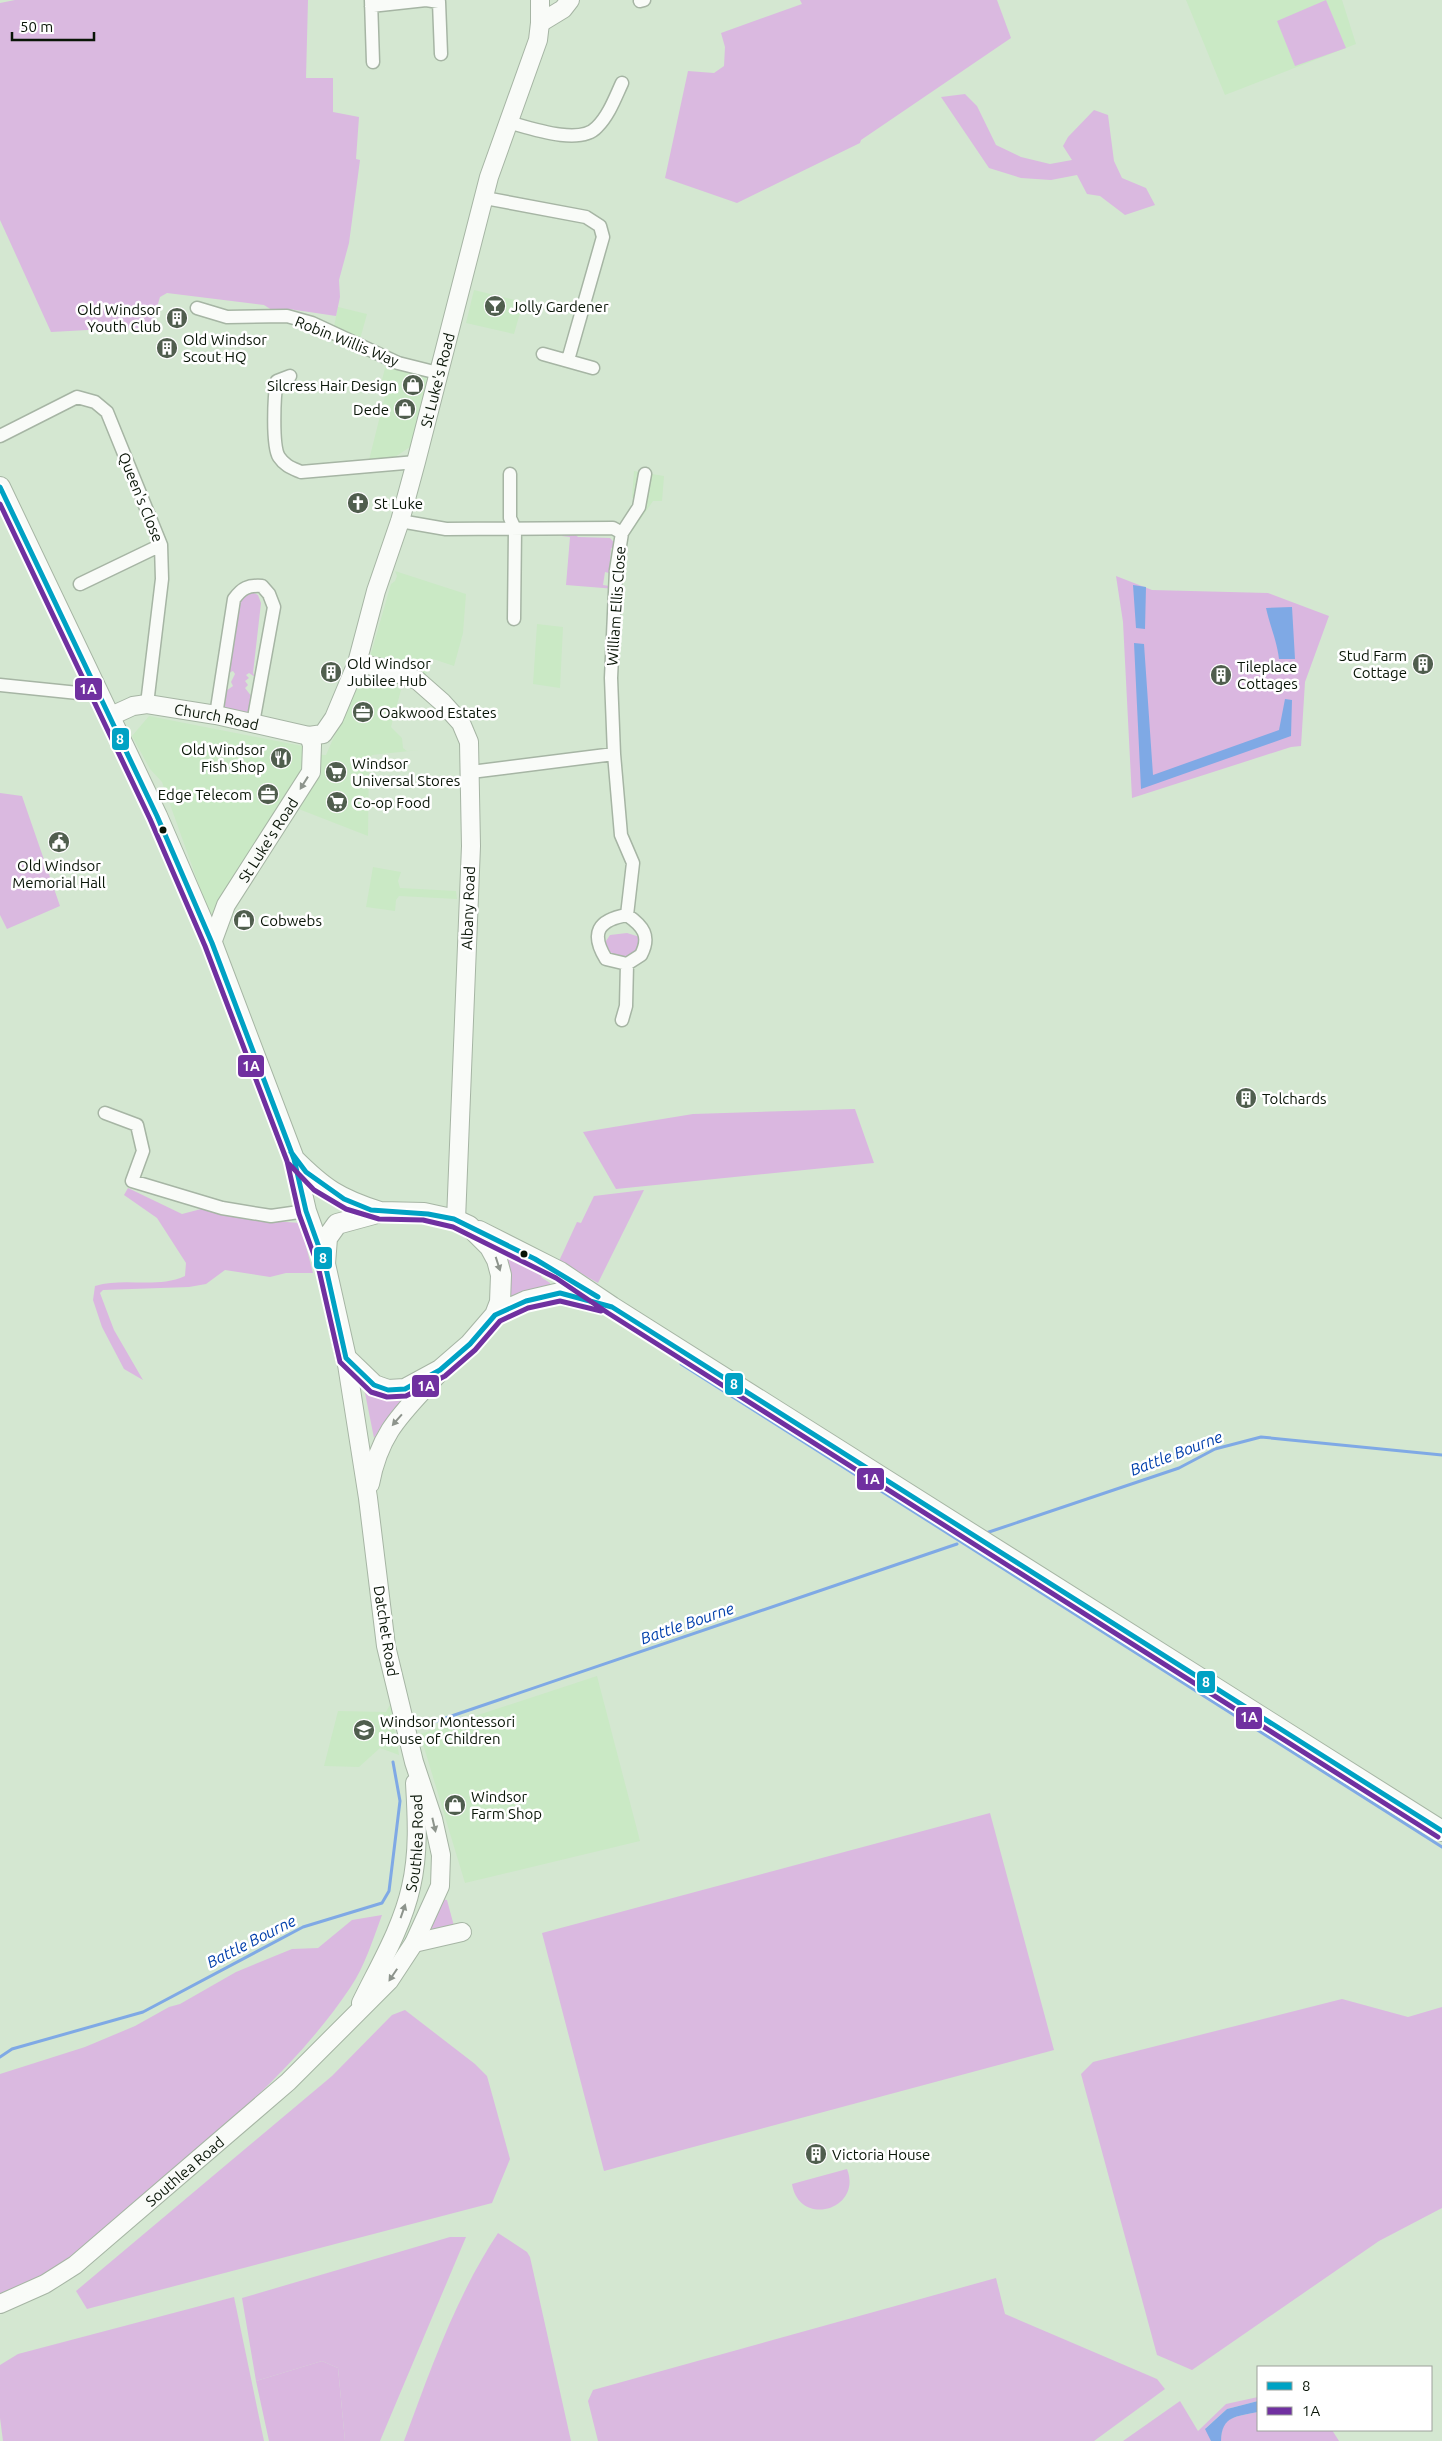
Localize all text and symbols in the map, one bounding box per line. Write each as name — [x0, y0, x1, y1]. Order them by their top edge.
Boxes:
scale bar — [12, 10, 95, 42]
text: 50 m — [20, 18, 53, 35]
bar icon: Jolly Gardener — [483, 294, 507, 318]
place label: Jolly Gardener — [511, 298, 609, 315]
place label: Old Windsor Youth Club — [77, 301, 161, 335]
building icon: Old Windsor Youth Club — [165, 306, 189, 330]
street label: Robin Willis Way — [293, 312, 401, 370]
place label: Old Windsor Scout HQ — [183, 331, 267, 365]
street label: St Luke's Road — [417, 331, 457, 429]
building icon: Old Windsor Scout HQ — [155, 336, 179, 360]
shop icon: Silcress Hair Design — [401, 373, 425, 397]
place label: Silcress Hair Design — [267, 377, 397, 394]
shop icon: Dede — [393, 397, 417, 421]
place label: Dede — [353, 401, 389, 418]
street label: Queen's Close — [115, 450, 167, 544]
church icon: St Luke — [346, 491, 370, 515]
place label: St Luke — [374, 495, 423, 512]
street label: William Ellis Close — [603, 546, 629, 666]
place label: Stud Farm Cottage — [1339, 647, 1407, 681]
building icon: Stud Farm Cottage — [1411, 652, 1435, 676]
place label: Old Windsor Jubilee Hub — [347, 655, 431, 689]
place label: Tileplace Cottages — [1237, 658, 1298, 692]
building icon: Old Windsor Jubilee Hub — [319, 660, 343, 684]
building icon: Tileplace Cottages — [1209, 663, 1233, 687]
line badge: 1A — [74, 677, 103, 701]
text: 1A — [79, 681, 97, 697]
street label: Church Road — [173, 700, 260, 733]
office icon: Oakwood Estates — [351, 700, 375, 724]
place label: Oakwood Estates — [379, 704, 497, 721]
line badge: 8 — [111, 727, 130, 751]
text: 8 — [116, 731, 124, 747]
place label: Old Windsor Fish Shop — [181, 741, 265, 775]
restaurant icon: Old Windsor Fish Shop — [269, 746, 293, 770]
place label: Windsor Universal Stores — [352, 755, 460, 789]
supermarket icon: Windsor Universal Stores — [324, 760, 348, 784]
one-way arrow — [300, 776, 309, 789]
office icon: Edge Telecom — [256, 782, 280, 806]
place label: Edge Telecom — [158, 786, 252, 803]
supermarket icon: Co-op Food — [325, 790, 349, 814]
street label: St Luke's Road — [234, 794, 301, 885]
place label: Co-op Food — [353, 794, 431, 811]
unlabelled marker — [158, 825, 168, 835]
public building icon: Old Windsor Memorial Hall — [47, 830, 71, 854]
place label: Old Windsor Memorial Hall — [12, 857, 106, 891]
street label: Albany Road — [458, 866, 478, 950]
shop icon: Cobwebs — [232, 908, 256, 932]
place label: Cobwebs — [260, 912, 322, 929]
line badge: 1A — [237, 1054, 265, 1078]
text: 1A — [242, 1058, 260, 1074]
building icon: Tolchards — [1234, 1086, 1258, 1110]
place label: Tolchards — [1262, 1090, 1327, 1107]
line badge: 8 — [313, 1246, 333, 1270]
unlabelled marker — [519, 1249, 529, 1259]
text: 8 — [319, 1250, 327, 1266]
one-way arrow — [494, 1257, 502, 1272]
line badge: 8 — [724, 1372, 744, 1396]
line badge: 1A — [411, 1374, 440, 1398]
text: 8 — [730, 1376, 738, 1392]
text: 1A — [417, 1378, 435, 1394]
one-way arrow — [391, 1414, 402, 1427]
water label: Battle Bourne — [1127, 1427, 1225, 1479]
line badge: 1A — [856, 1467, 885, 1491]
text: 1A — [862, 1471, 880, 1487]
street label: Datchet Road — [370, 1584, 402, 1678]
water label: Battle Bourne — [638, 1599, 736, 1647]
line badge: 8 — [1196, 1670, 1216, 1694]
text: 8 — [1202, 1674, 1210, 1690]
line badge: 1A — [1235, 1706, 1263, 1730]
text: 1A — [1240, 1709, 1258, 1725]
place label: Windsor Montessori House of Children — [380, 1713, 515, 1747]
school or university icon: Windsor Montessori House of Children — [352, 1718, 376, 1742]
place label: Windsor Farm Shop — [471, 1788, 542, 1822]
shop icon: Windsor Farm Shop — [443, 1793, 467, 1817]
street label: Southlea Road — [402, 1794, 425, 1893]
one-way arrow — [430, 1818, 438, 1833]
one-way arrow — [400, 1903, 407, 1918]
water label: Battle Bourne — [203, 1911, 299, 1971]
one-way arrow — [388, 1969, 398, 1982]
street label: Southlea Road — [142, 2133, 227, 2209]
building icon: Victoria House — [804, 2142, 828, 2166]
place label: Victoria House — [832, 2146, 930, 2163]
legend — [1257, 2366, 1432, 2431]
text: 8 — [1302, 2377, 1310, 2394]
text: 1A — [1302, 2402, 1320, 2419]

